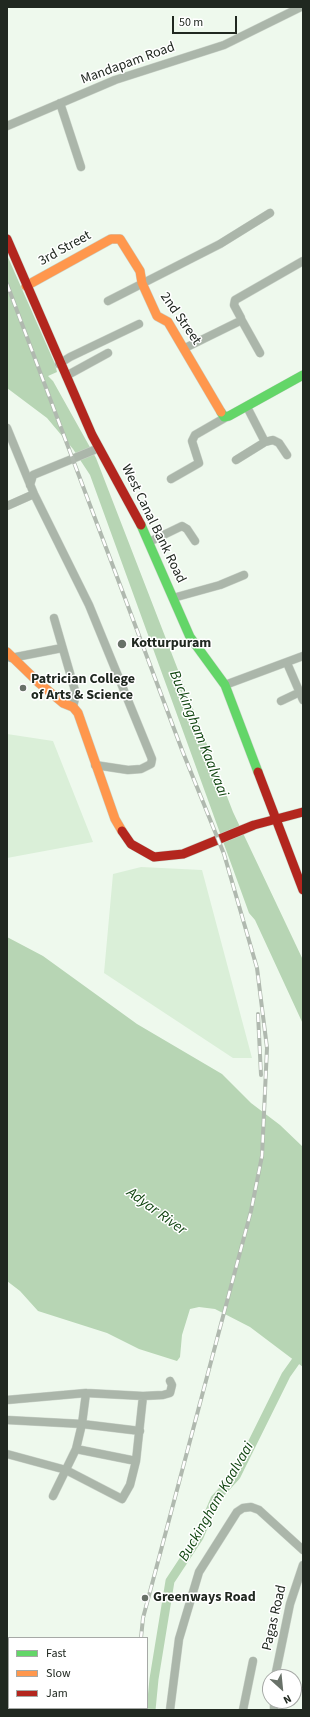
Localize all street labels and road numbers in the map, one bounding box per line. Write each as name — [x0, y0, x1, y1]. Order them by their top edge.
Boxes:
street label: Mandapam Road — [79, 39, 177, 89]
street label: 3rd Street — [36, 228, 94, 270]
street label: 2nd Street — [156, 290, 204, 348]
street label: West Canal Bank Road — [117, 462, 189, 586]
street label: Pagas Road — [259, 1583, 291, 1653]

